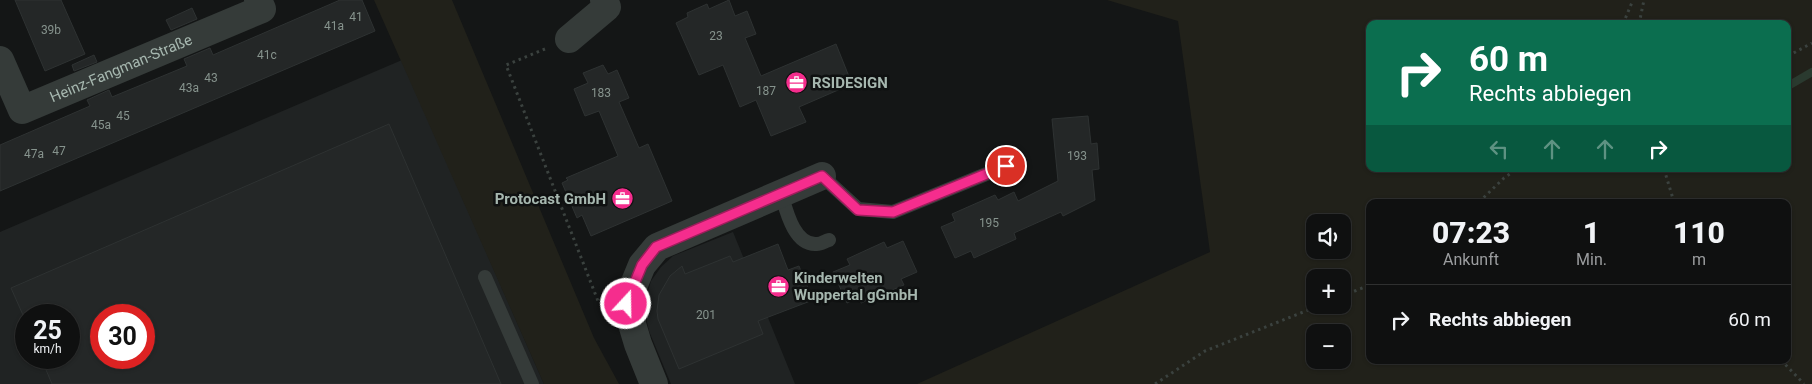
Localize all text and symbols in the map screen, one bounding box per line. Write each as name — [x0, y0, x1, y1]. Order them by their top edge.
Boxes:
house number: 41 — [349, 10, 363, 24]
house number: 41a — [324, 19, 344, 33]
house number: 39b — [41, 23, 61, 37]
house number: 23 — [709, 29, 723, 43]
street label: Heinz-Fangman-Straße — [47, 30, 195, 106]
text: 60 m — [1469, 39, 1548, 80]
icon: right — [1386, 40, 1451, 105]
house number: 41c — [257, 48, 277, 62]
house number: 43 — [204, 71, 218, 85]
office icon: RSIDESIGN — [784, 71, 808, 95]
place label: RSIDESIGN — [812, 74, 888, 92]
house number: 43a — [179, 81, 199, 95]
text: Rechts abbiegen — [1469, 81, 1632, 106]
house number: 187 — [756, 84, 776, 98]
house number: 183 — [591, 86, 611, 100]
house number: 45 — [116, 109, 130, 123]
house number: 45a — [91, 118, 111, 132]
icon: left — [1485, 135, 1513, 163]
icon: ahead — [1538, 135, 1566, 163]
icon: ahead — [1591, 135, 1619, 163]
icon: right — [1644, 135, 1672, 163]
house number: 47 — [52, 144, 66, 158]
pin — [985, 145, 1027, 187]
house number: 47a — [24, 147, 44, 161]
house number: 193 — [1067, 149, 1087, 163]
icon: arrive — [992, 152, 1020, 180]
office icon: Protocast GmbH — [610, 187, 634, 211]
place label: Protocast GmbH — [495, 190, 606, 208]
map controls — [1306, 214, 1351, 369]
button: sound — [1306, 214, 1351, 259]
text: 07:23 — [1432, 215, 1510, 250]
text: 1 — [1583, 215, 1600, 250]
text: 110 — [1673, 215, 1725, 250]
house number: 195 — [979, 216, 999, 230]
text: Ankunft — [1443, 250, 1499, 269]
text: Min. — [1576, 250, 1607, 269]
text: m — [1692, 250, 1706, 269]
place label: Kinderwelten Wuppertal gGmbH — [794, 269, 918, 304]
button: + — [1306, 269, 1351, 314]
office icon: Kinderwelten Wuppertal gGmbH — [766, 275, 790, 299]
position arrow — [599, 277, 651, 329]
speed limit sign: 30 — [90, 304, 155, 369]
icon: right — [1386, 306, 1414, 334]
house number: 201 — [696, 308, 716, 322]
text: Rechts abbiegen — [1429, 308, 1571, 331]
text: 60 m — [1728, 308, 1771, 331]
text: 25 — [33, 316, 62, 345]
button: − — [1306, 324, 1351, 369]
text: km/h — [33, 342, 62, 356]

